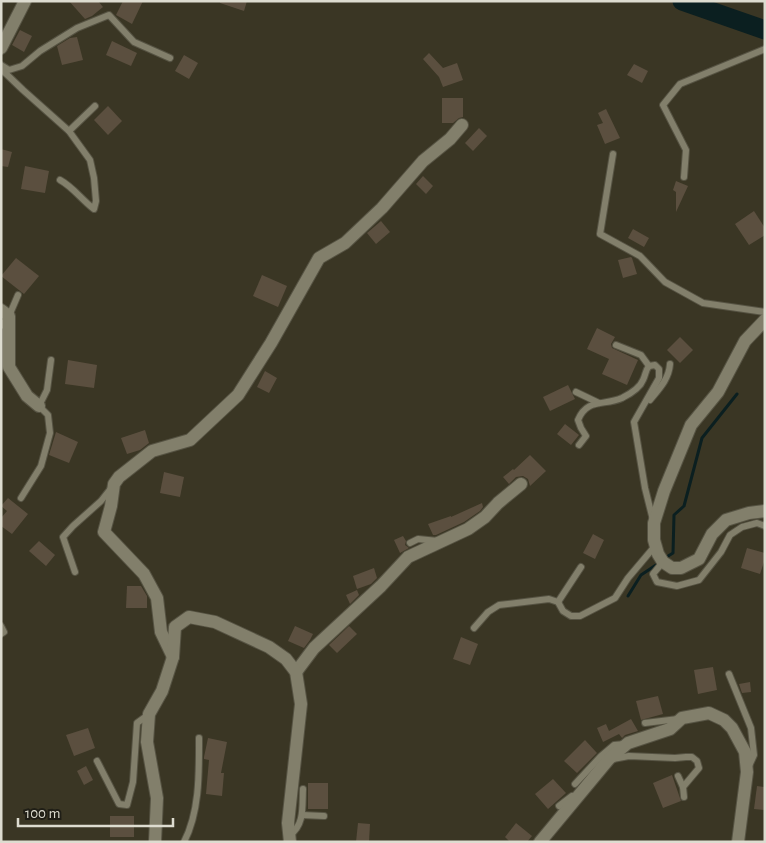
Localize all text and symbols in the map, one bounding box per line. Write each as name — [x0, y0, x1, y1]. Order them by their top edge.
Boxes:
scale bar — [18, 796, 172, 828]
text: 100 m — [25, 806, 60, 821]

